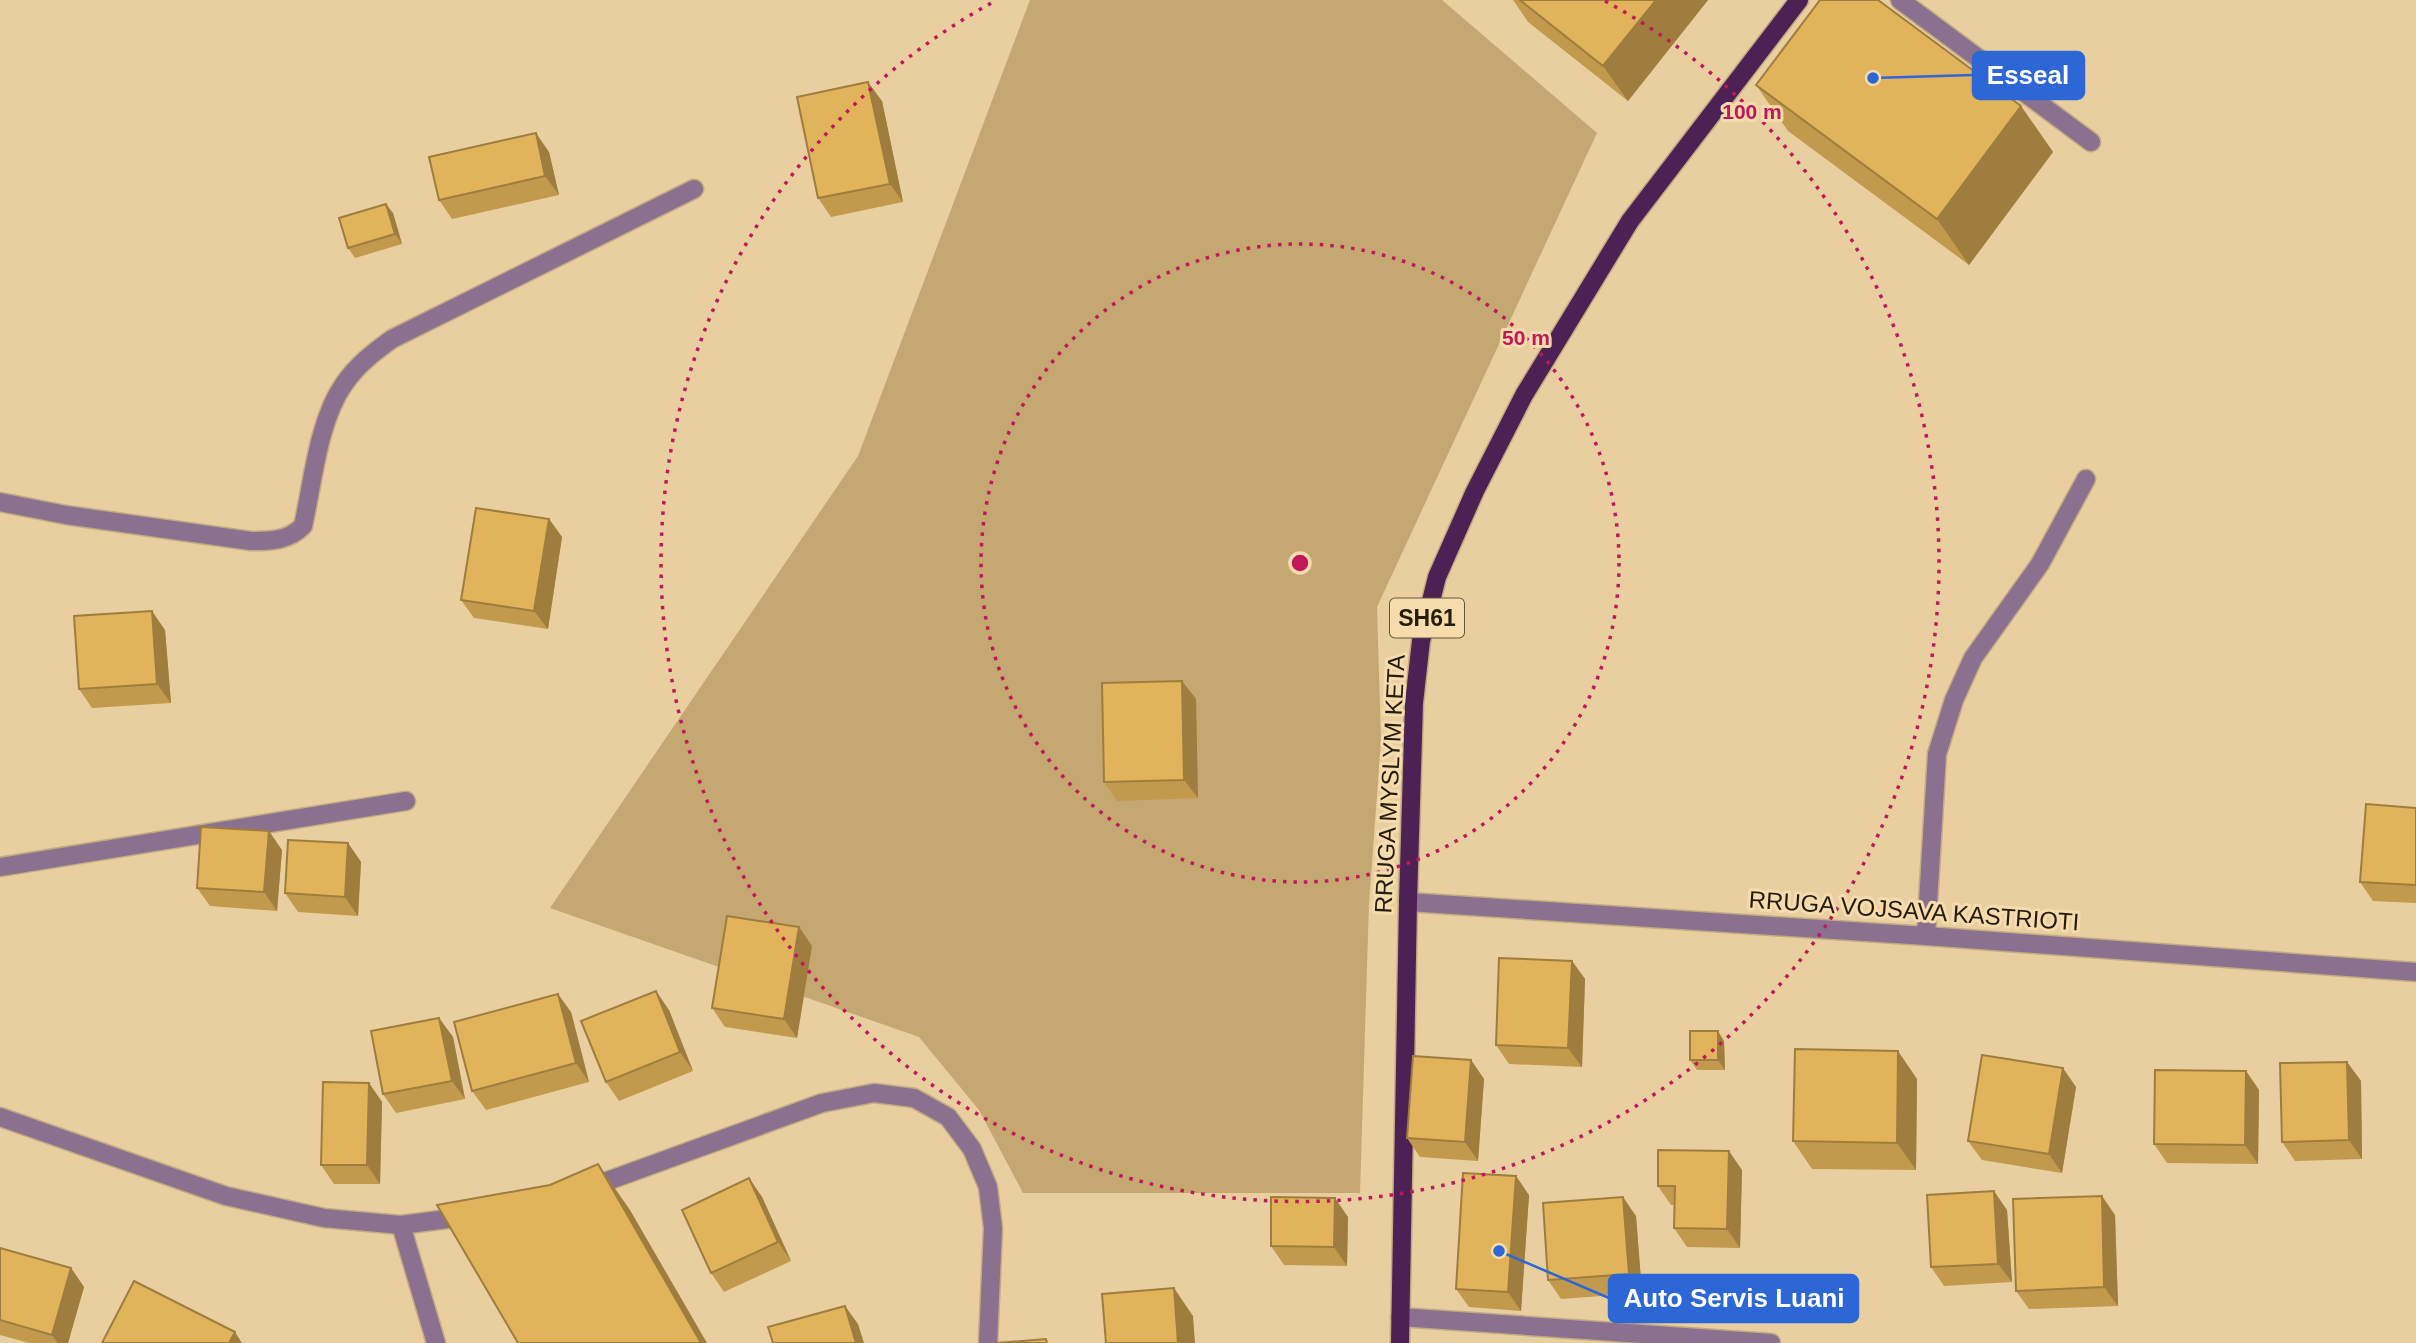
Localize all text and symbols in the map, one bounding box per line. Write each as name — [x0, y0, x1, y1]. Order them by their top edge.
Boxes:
callout: Esseal — [1973, 52, 2084, 99]
text: Esseal — [1987, 60, 2069, 90]
text: 100 m — [1722, 100, 1782, 123]
text: 50 m — [1502, 326, 1550, 349]
centre of rings — [1288, 551, 1312, 575]
road number: SH61 — [1390, 598, 1464, 638]
street label: RRUGA MYSLYM KETA — [1369, 654, 1410, 914]
street label: RRUGA VOJSAVA KASTRIOTI — [1748, 885, 2080, 936]
callout: Auto Servis Luani — [1609, 1275, 1858, 1322]
text: Auto Servis Luani — [1623, 1283, 1845, 1313]

